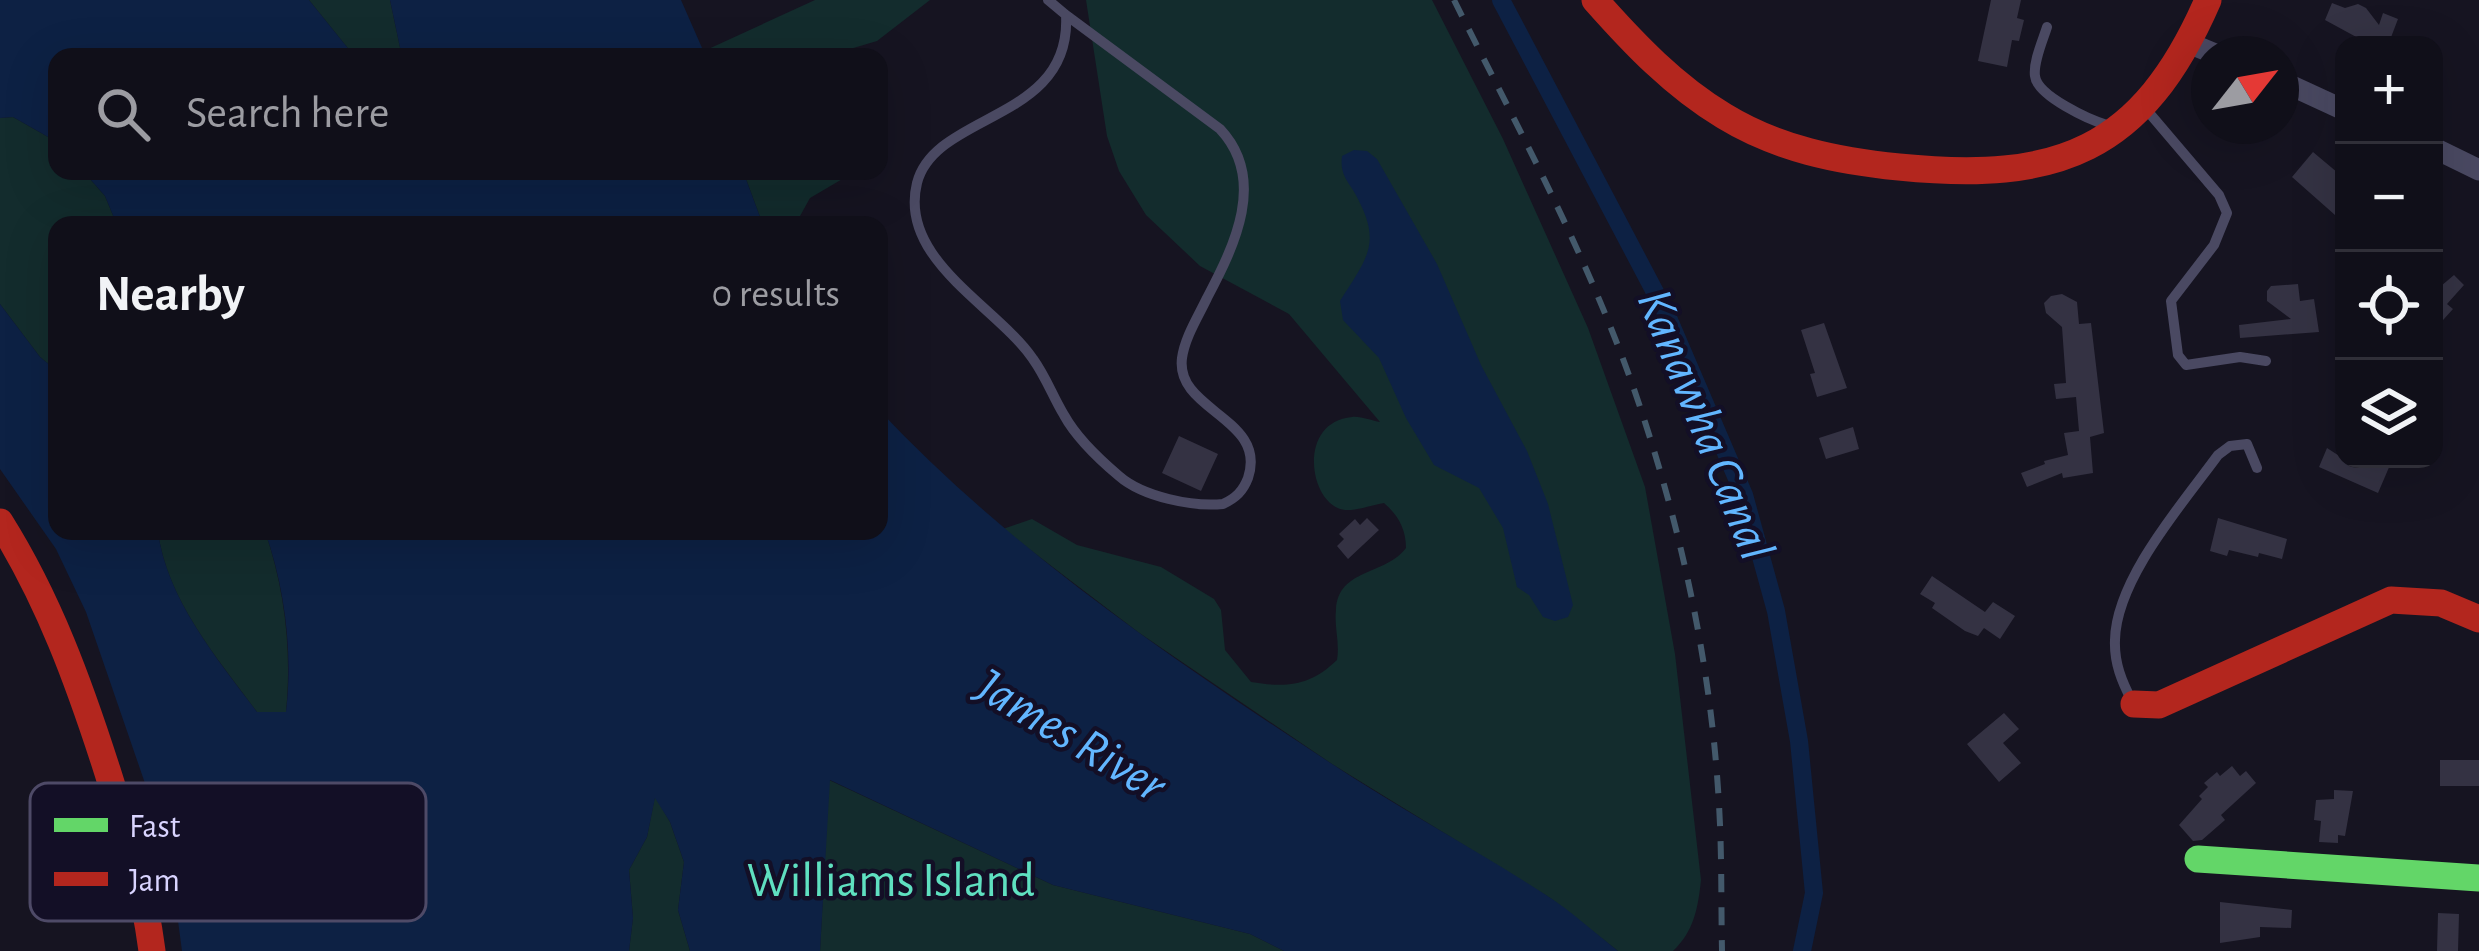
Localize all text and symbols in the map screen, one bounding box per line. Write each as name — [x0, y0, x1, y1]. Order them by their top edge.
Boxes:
north arrow — [2191, 36, 2299, 144]
map controls — [2335, 36, 2443, 468]
button: + — [2335, 36, 2443, 144]
search box — [48, 48, 888, 180]
icon: search — [90, 81, 156, 147]
text: Search here — [186, 91, 389, 136]
button: − — [2335, 144, 2443, 252]
button: locate — [2335, 252, 2443, 360]
text: Nearby — [96, 269, 245, 320]
text: 0 results — [712, 275, 840, 314]
water label: Kanawha Canal — [1628, 282, 1782, 568]
button: layers — [2335, 360, 2443, 468]
water label: James River — [966, 659, 1175, 813]
legend — [30, 783, 426, 921]
text: Fast — [129, 811, 181, 844]
park label: Williams Island — [747, 858, 1035, 906]
text: Jam — [129, 865, 180, 898]

